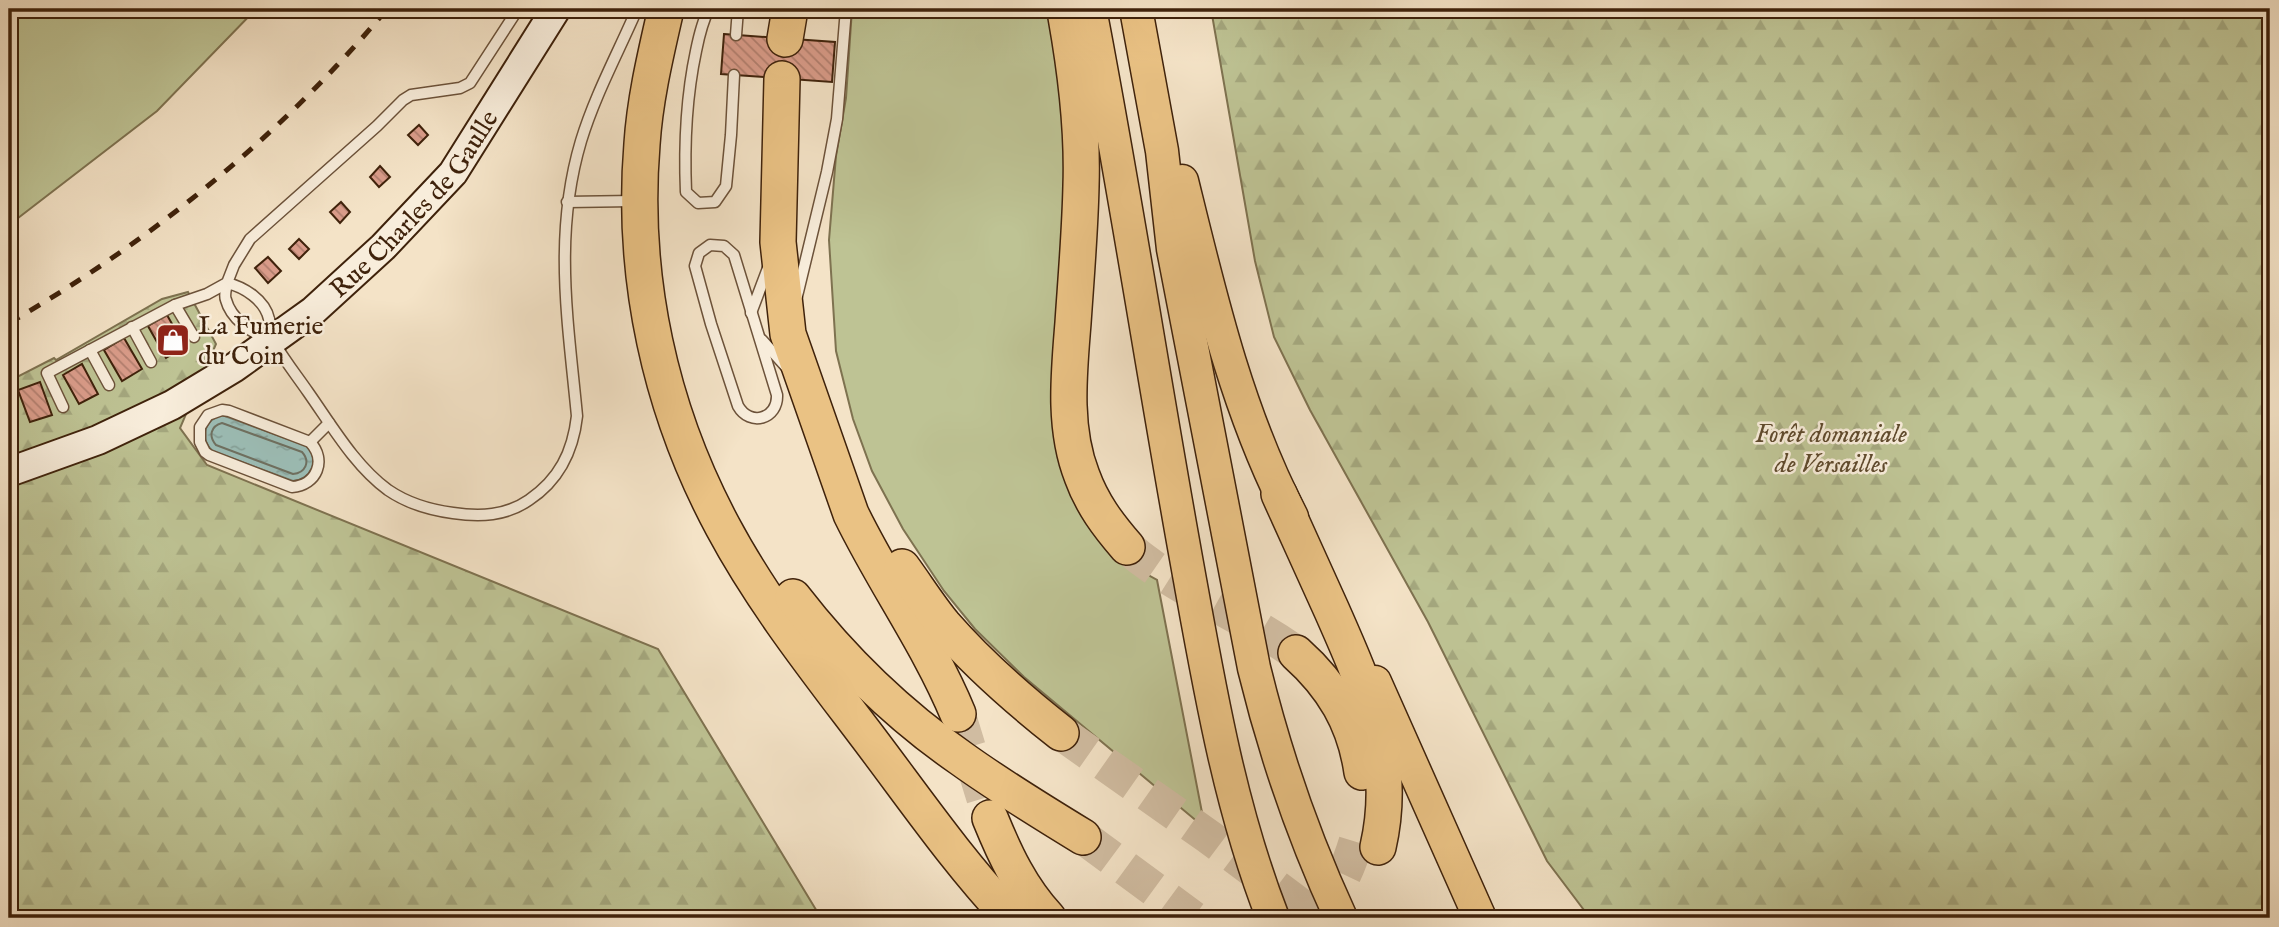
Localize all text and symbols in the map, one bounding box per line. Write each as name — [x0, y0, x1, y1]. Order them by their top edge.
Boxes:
street label: Rue Charles de Gaulle — [323, 104, 506, 306]
place label: La Fumerie du Coin — [198, 310, 324, 373]
shop icon: La Fumerie du Coin — [154, 321, 192, 359]
park label: Forêt domaniale de Versailles — [1755, 418, 1907, 481]

